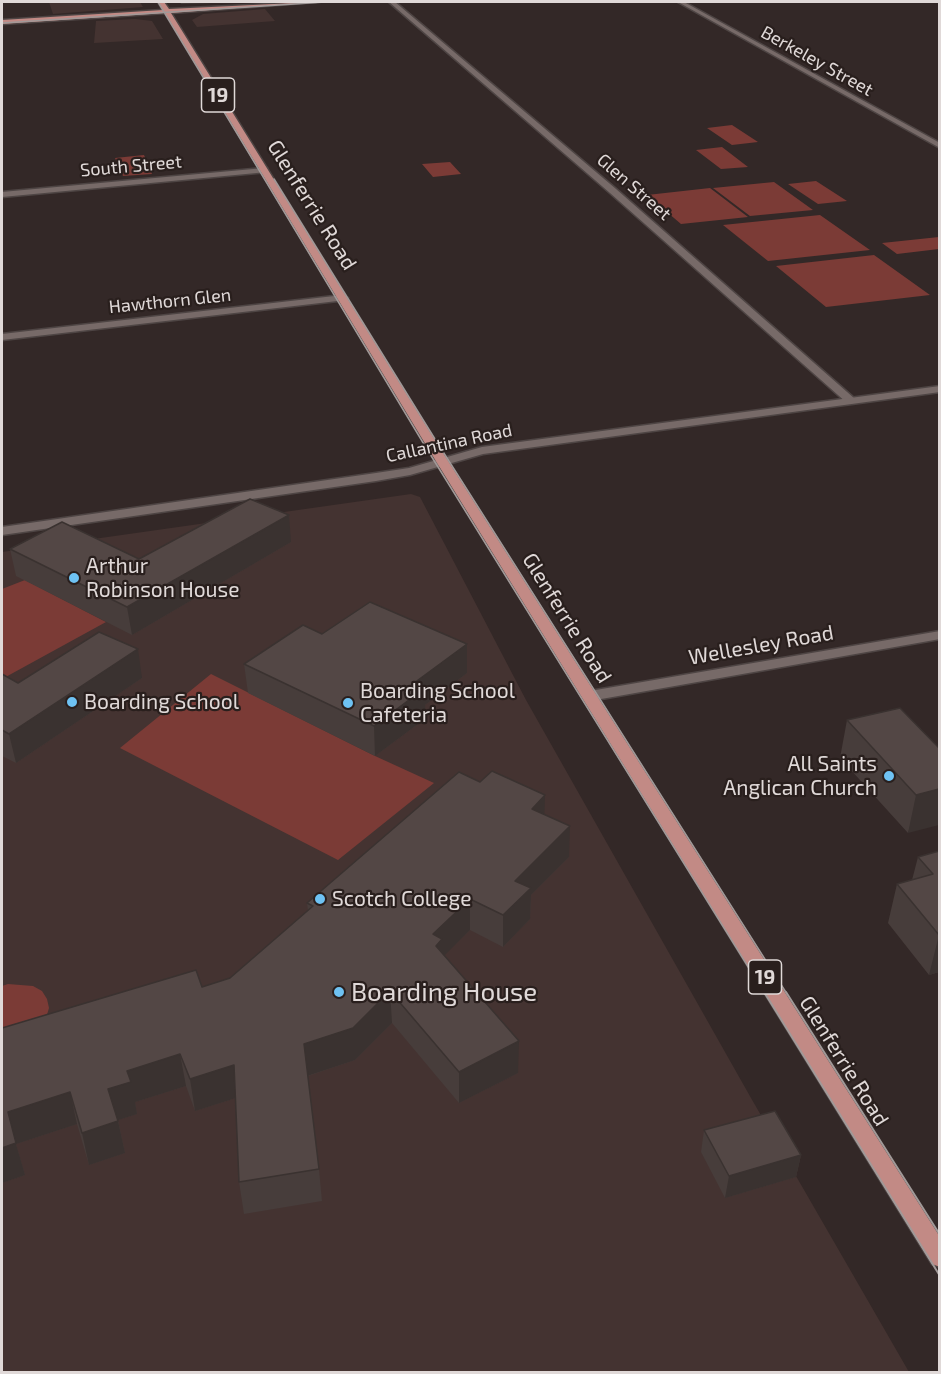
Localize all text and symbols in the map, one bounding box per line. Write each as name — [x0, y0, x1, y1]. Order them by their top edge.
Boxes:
street label: Berkeley Street — [757, 21, 877, 101]
road number: 19 — [202, 78, 234, 112]
street label: Glenferrie Road — [262, 135, 362, 275]
street label: Glen Street — [593, 149, 675, 225]
street label: South Street — [79, 151, 183, 181]
street label: Hawthorn Glen — [108, 284, 232, 318]
street label: Callantina Road — [384, 419, 514, 467]
street label: Glenferrie Road — [517, 548, 617, 688]
place label: Arthur Robinson House — [86, 553, 240, 603]
marker: Arthur Robinson House — [67, 571, 81, 585]
street label: Wellesley Road — [687, 620, 835, 670]
place label: Boarding School Cafeteria — [360, 678, 515, 728]
place label: Boarding School — [84, 689, 239, 715]
marker: Boarding School — [65, 695, 79, 709]
marker: Boarding School Cafeteria — [341, 696, 355, 710]
place label: All Saints Anglican Church — [723, 751, 877, 801]
marker: All Saints Anglican Church — [882, 769, 896, 783]
place label: Scotch College — [332, 886, 472, 912]
marker: Scotch College — [313, 892, 327, 906]
road number: 19 — [748, 960, 782, 994]
place label: Boarding House — [351, 976, 537, 1008]
marker: Boarding House — [332, 985, 346, 999]
street label: Glenferrie Road — [794, 991, 894, 1131]

